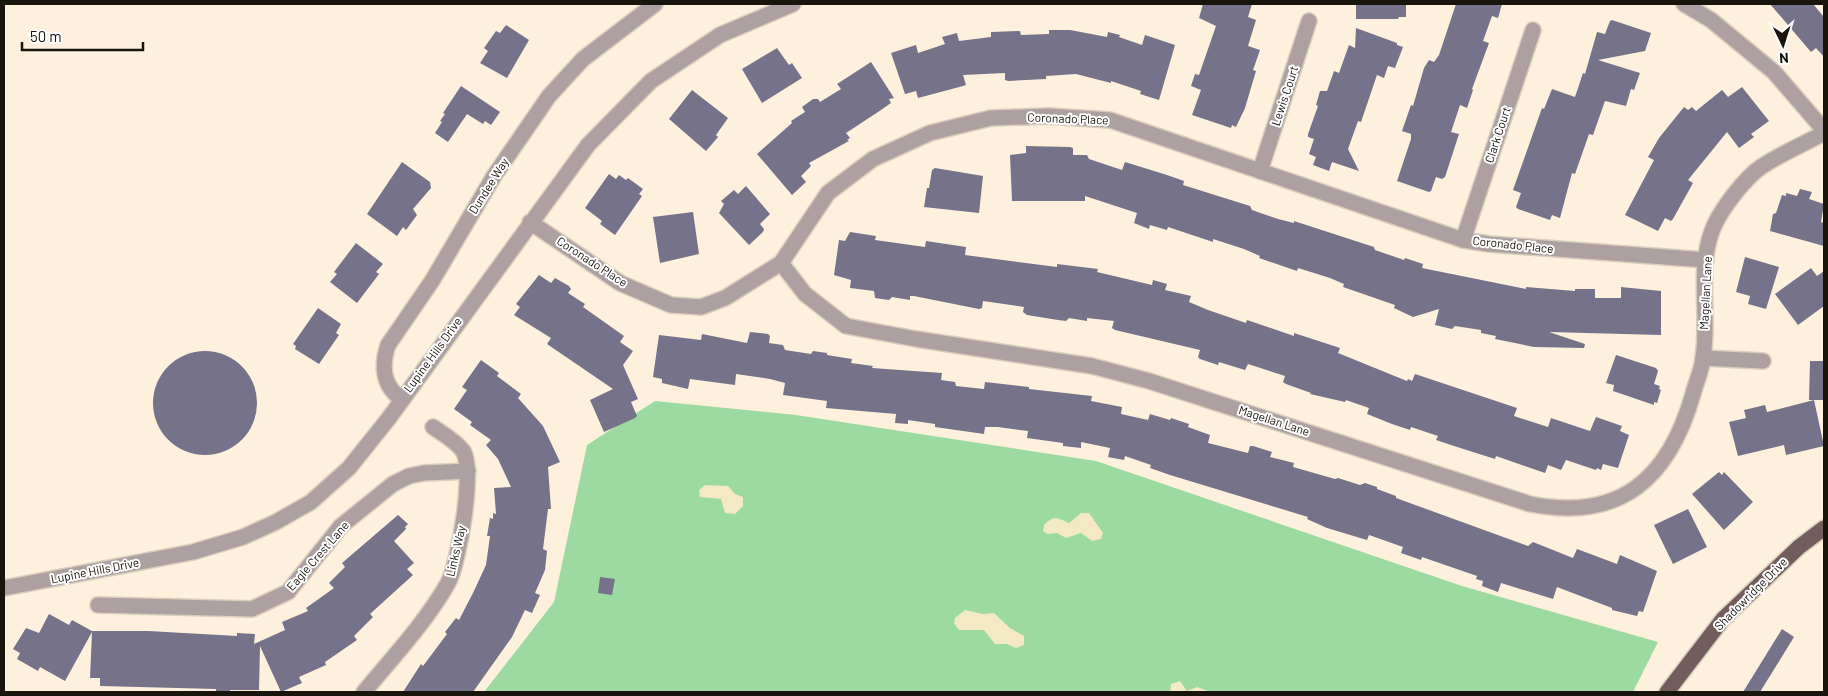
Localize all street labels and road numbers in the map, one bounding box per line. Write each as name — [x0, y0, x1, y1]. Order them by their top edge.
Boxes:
street label: Lewis Court — [1268, 64, 1300, 127]
street label: Clark Court — [1481, 105, 1513, 164]
street label: Coronado Place — [1027, 110, 1109, 126]
street label: Dundee Way — [465, 155, 511, 216]
street label: Coronado Place — [555, 233, 630, 289]
street label: Coronado Place — [1472, 233, 1554, 255]
street label: Magellan Lane — [1696, 256, 1714, 330]
street label: Lupine Hills Drive — [400, 314, 464, 395]
street label: Magellan Lane — [1237, 402, 1312, 438]
street label: Eagle Crest Lane — [283, 518, 351, 593]
street label: Links Way — [442, 523, 468, 578]
street label: Shadowridge Drive — [1711, 554, 1790, 633]
street label: Lupine Hills Drive — [50, 555, 140, 585]

